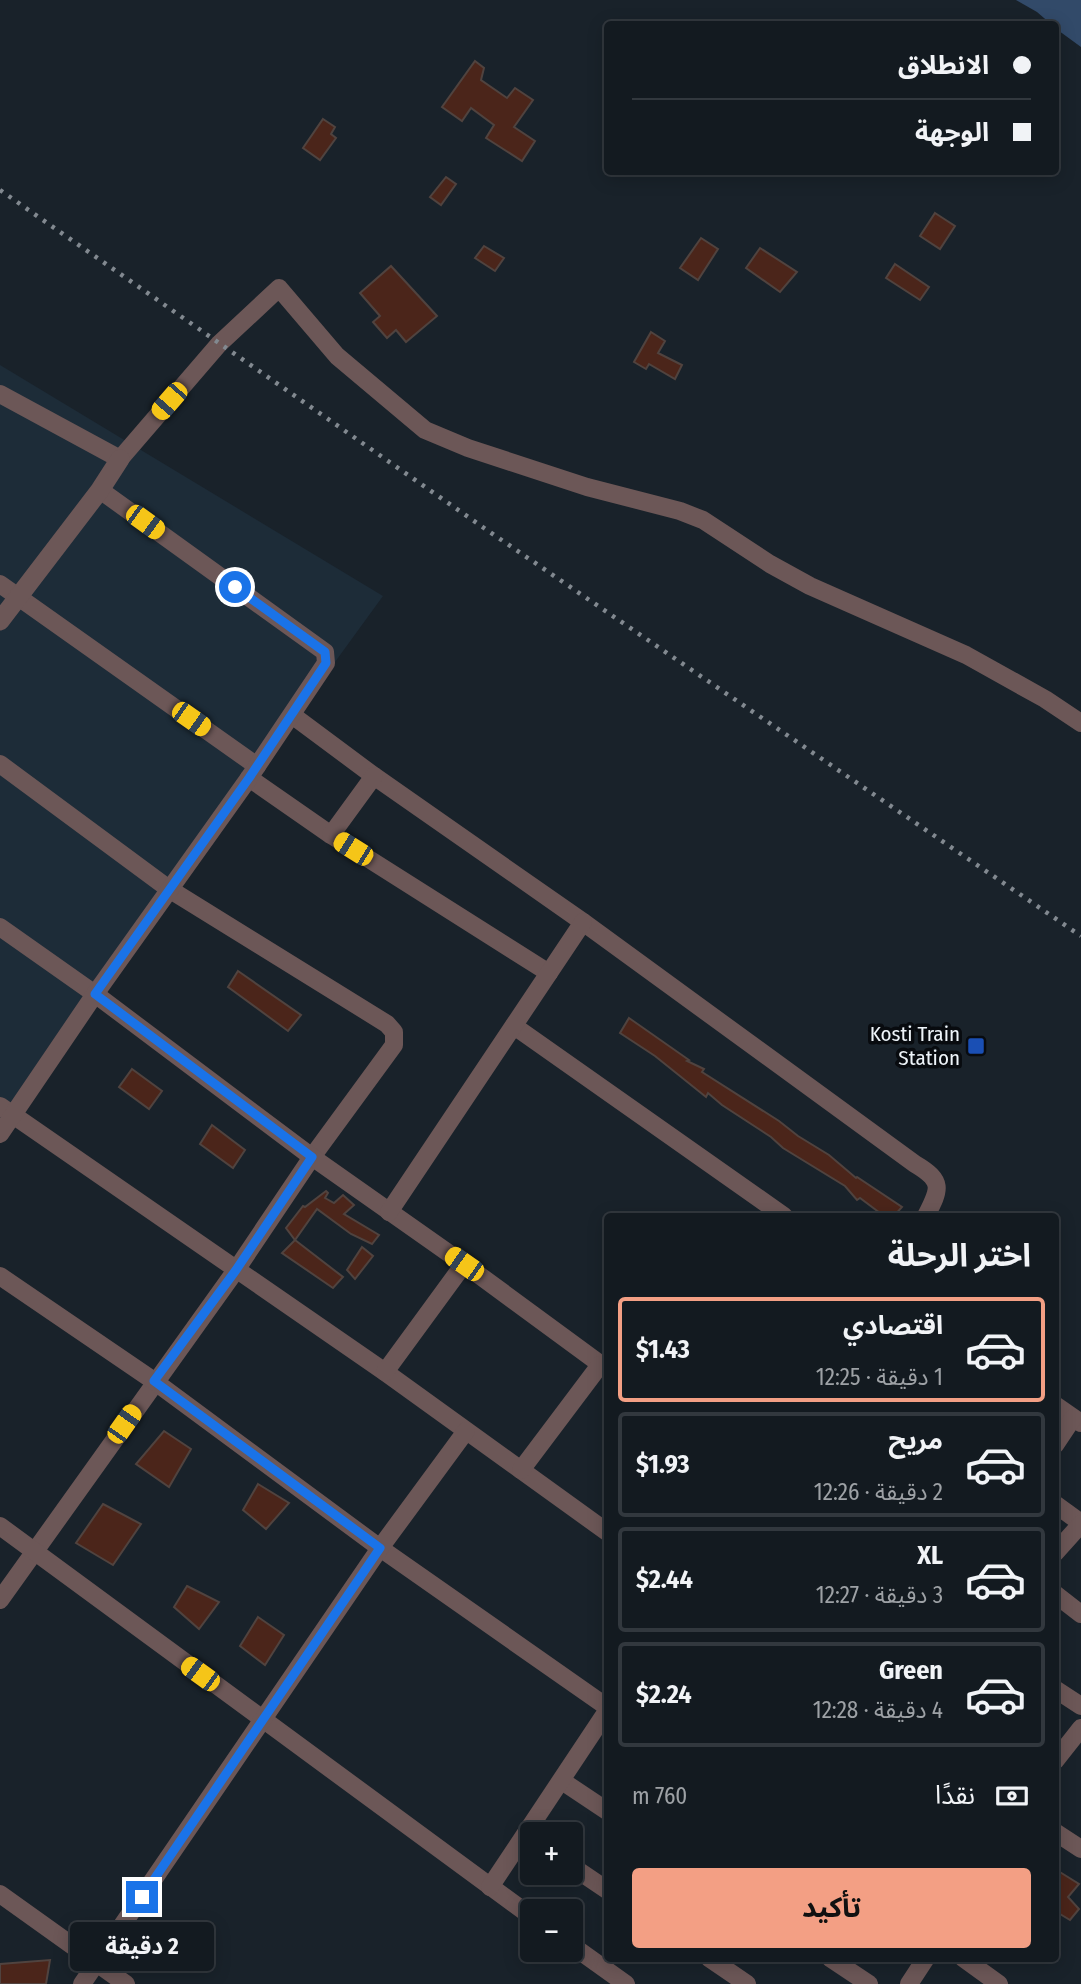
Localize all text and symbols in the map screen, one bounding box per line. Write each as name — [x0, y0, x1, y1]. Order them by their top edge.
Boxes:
text: الانطلاق — [898, 50, 989, 81]
text: الوجهة — [915, 117, 989, 148]
car — [148, 378, 191, 424]
car — [122, 501, 169, 543]
route start — [219, 571, 251, 603]
car — [168, 698, 215, 740]
car — [330, 829, 377, 869]
place label: Kosti Train Station — [870, 1021, 960, 1071]
marker: Kosti Train Station — [966, 1036, 986, 1056]
text: اختر الرحلة — [888, 1236, 1031, 1274]
car — [441, 1243, 488, 1285]
text: اقتصادي — [843, 1310, 943, 1341]
icon: car — [964, 1318, 1027, 1381]
text: $1.43 — [636, 1334, 690, 1365]
text: 1 دقيقة · 12:25 — [816, 1363, 943, 1391]
car — [104, 1401, 145, 1447]
text: مريح — [888, 1425, 943, 1456]
icon: car — [964, 1433, 1027, 1496]
text: $1.93 — [636, 1449, 690, 1480]
text: 2 دقيقة · 12:26 — [814, 1478, 943, 1506]
text: XL — [917, 1540, 943, 1571]
icon: car — [964, 1548, 1027, 1611]
text: $2.44 — [636, 1564, 693, 1595]
text: 3 دقيقة · 12:27 — [816, 1581, 943, 1609]
car — [177, 1653, 224, 1695]
text: Green — [879, 1655, 943, 1686]
icon: car — [964, 1663, 1027, 1726]
text: $2.24 — [636, 1679, 692, 1710]
text: 4 دقيقة · 12:28 — [813, 1696, 943, 1724]
icon: cash — [993, 1777, 1031, 1815]
text: نقدًا — [935, 1780, 975, 1811]
text: 760 m — [632, 1782, 687, 1810]
map controls — [520, 1822, 583, 1962]
button: + — [520, 1822, 583, 1885]
button: تأكيد — [632, 1868, 1031, 1948]
route end — [126, 1881, 158, 1913]
button: − — [520, 1899, 583, 1962]
callout: 2 دقيقة — [70, 1922, 214, 1970]
text: 2 دقيقة — [105, 1932, 179, 1960]

